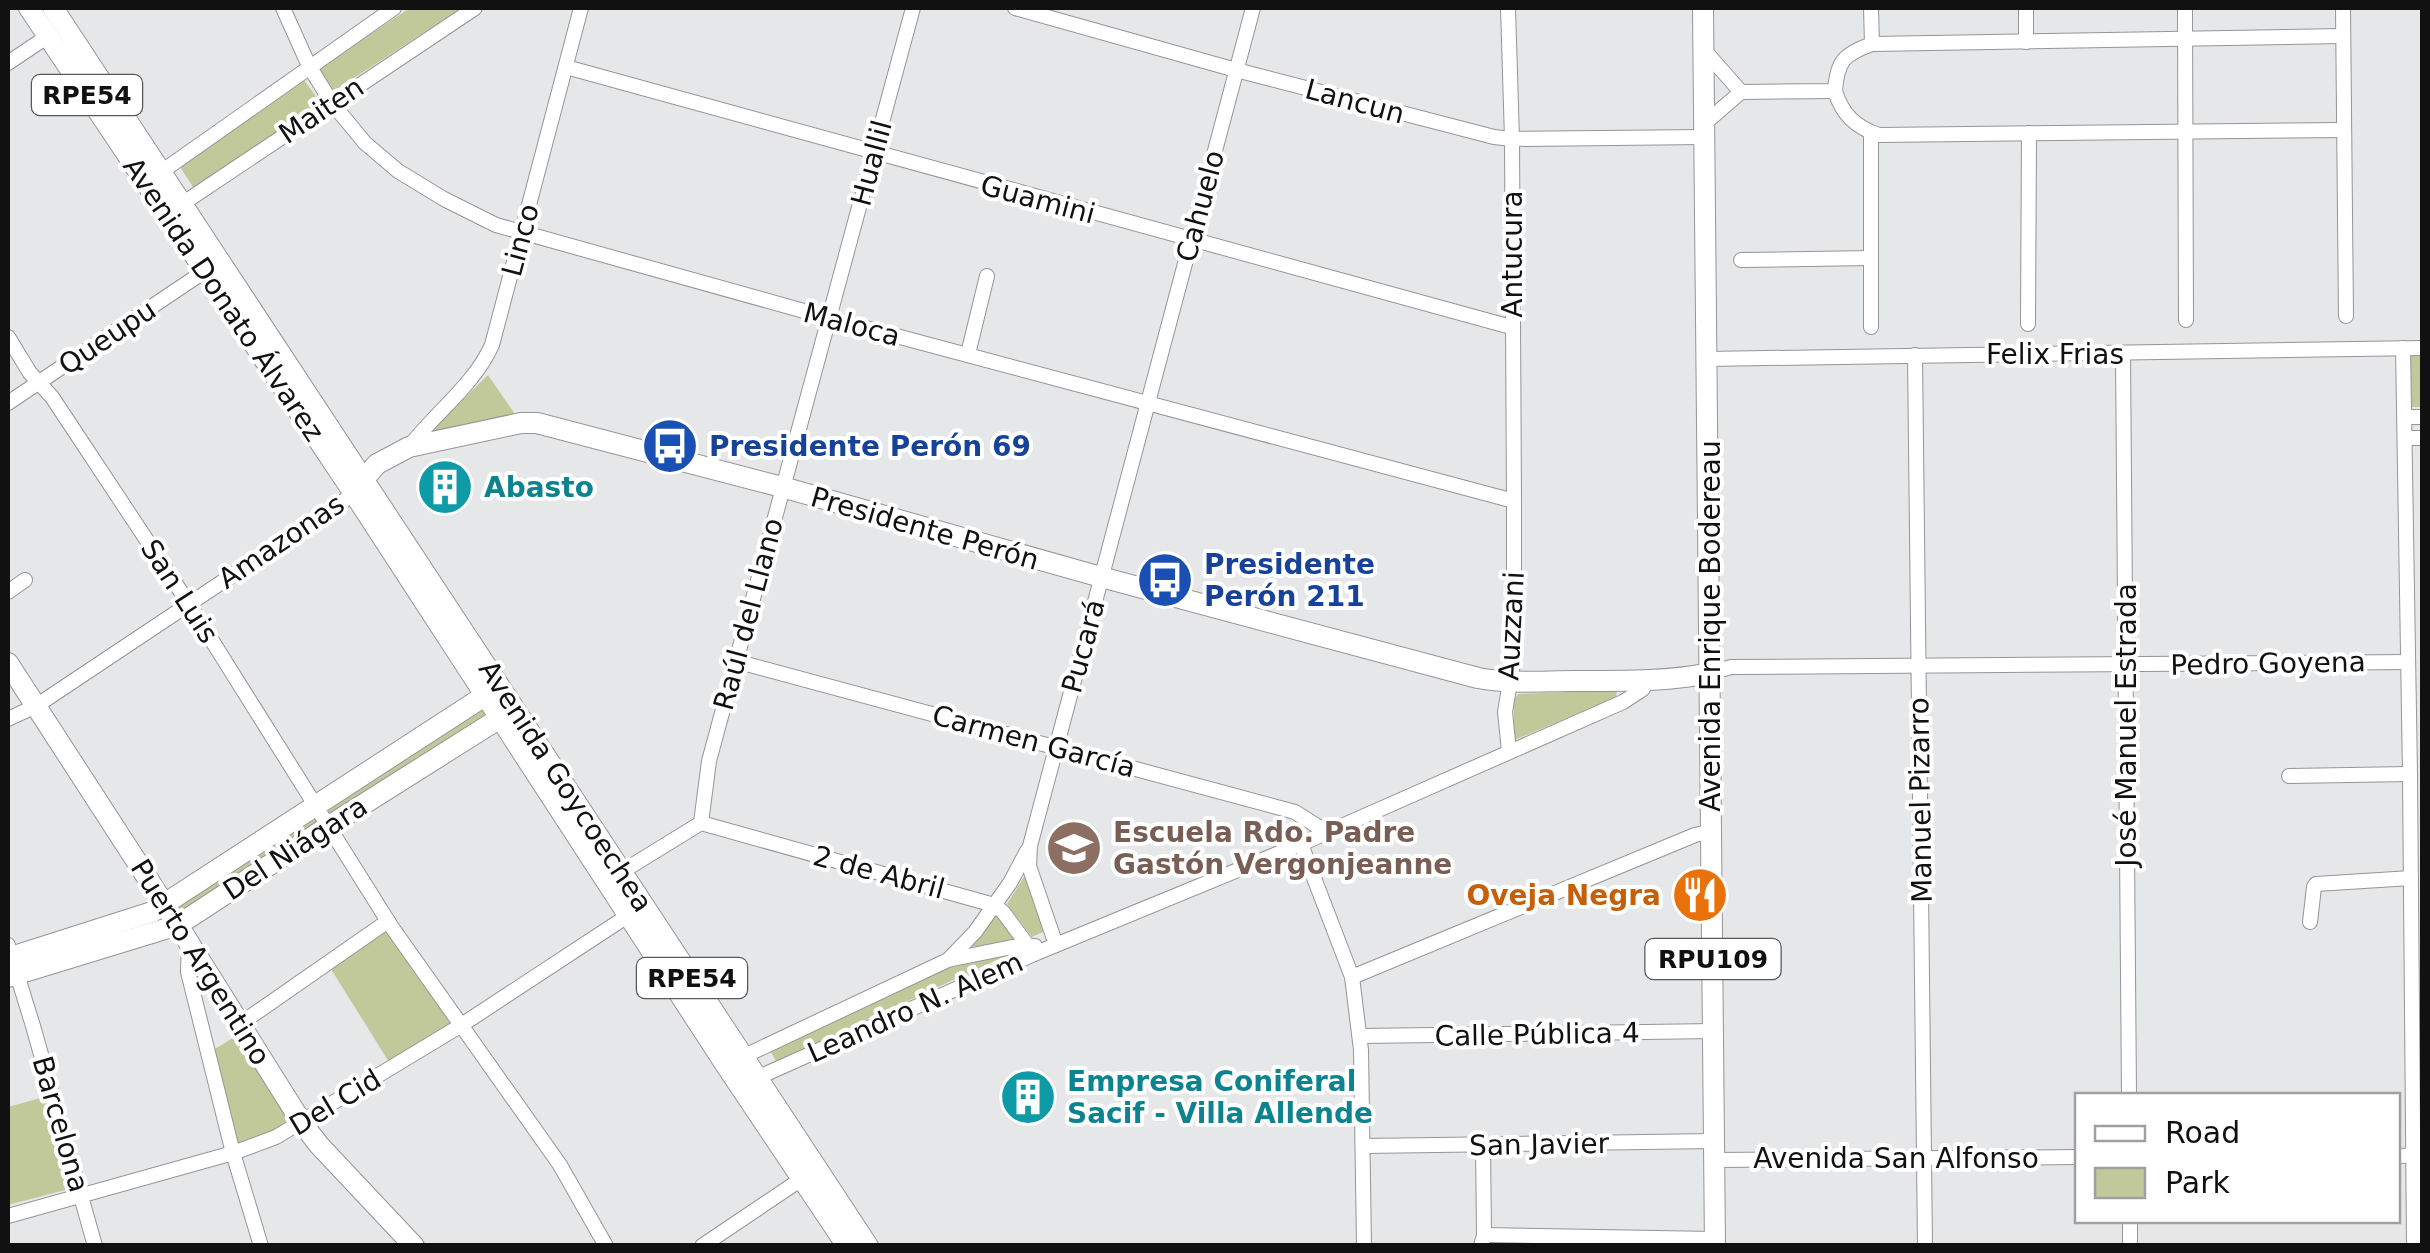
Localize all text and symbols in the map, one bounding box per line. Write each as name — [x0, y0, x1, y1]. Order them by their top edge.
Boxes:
street label: Maiten — [273, 70, 370, 151]
street label: Lancun — [1302, 72, 1408, 131]
road number: RPE54 — [32, 75, 142, 115]
street label: Huallil — [844, 117, 899, 209]
street label: Cahuelo — [1170, 147, 1231, 266]
street label: Avenida Donato Álvarez — [116, 151, 332, 447]
street label: Guamini — [977, 168, 1099, 231]
street label: Antucura — [1496, 190, 1529, 318]
street label: Linco — [495, 200, 546, 280]
street label: Queupu — [52, 293, 162, 382]
street label: Maloca — [800, 296, 904, 353]
street label: Felix Frias — [1986, 338, 2124, 371]
bus stop icon: Presidente Perón 69 — [640, 416, 700, 476]
place label: Presidente Perón 69 — [709, 430, 1031, 463]
street label: Avenida Enrique Bodereau — [1694, 440, 1727, 812]
building icon: Abasto — [415, 457, 475, 517]
place label: Abasto — [484, 471, 594, 504]
street label: Presidente Perón — [807, 480, 1043, 577]
street label: Amazonas — [212, 487, 351, 596]
street label: Raúl del Llano — [707, 514, 790, 714]
street label: San Luis — [134, 533, 225, 649]
place label: Presidente Perón 211 — [1204, 548, 1375, 613]
bus stop icon: Presidente Perón 211 — [1135, 550, 1195, 610]
street label: Auzzani — [1492, 571, 1531, 681]
street label: José Manuel Estrada — [2110, 583, 2143, 869]
street label: Pucará — [1055, 596, 1112, 696]
street label: Pedro Goyena — [2170, 645, 2366, 682]
street label: Avenida Goycoechea — [472, 654, 659, 918]
street label: Manuel Pizarro — [1902, 697, 1939, 903]
street label: Carmen García — [929, 699, 1139, 784]
street label: Del Niágara — [217, 790, 373, 907]
place label: Escuela Rdo. Padre Gastón Vergonjeanne — [1113, 816, 1452, 881]
school or university icon: Escuela Rdo. Padre Gastón Vergonjeanne — [1044, 818, 1104, 878]
street label: 2 de Abril — [810, 839, 948, 906]
street label: Puerto Argentino — [124, 853, 277, 1071]
restaurant icon: Oveja Negra — [1670, 865, 1730, 925]
place label: Oveja Negra — [1467, 879, 1661, 912]
road number: RPU109 — [1646, 939, 1780, 979]
street label: Leandro N. Alem — [802, 945, 1028, 1070]
road number: RPE54 — [637, 958, 747, 998]
street label: Calle Pública 4 — [1434, 1016, 1640, 1053]
street label: Barcelona — [25, 1052, 96, 1196]
street label: Del Cid — [284, 1062, 387, 1142]
place label: Empresa Coniferal Sacif - Villa Allende — [1067, 1065, 1373, 1130]
building icon: Empresa Coniferal Sacif - Villa Allende — [998, 1067, 1058, 1127]
legend — [2075, 1093, 2400, 1223]
text: Road — [2165, 1115, 2240, 1150]
street label: San Javier — [1469, 1127, 1610, 1162]
street label: Avenida San Alfonso — [1753, 1142, 2039, 1175]
text: Park — [2165, 1165, 2230, 1200]

